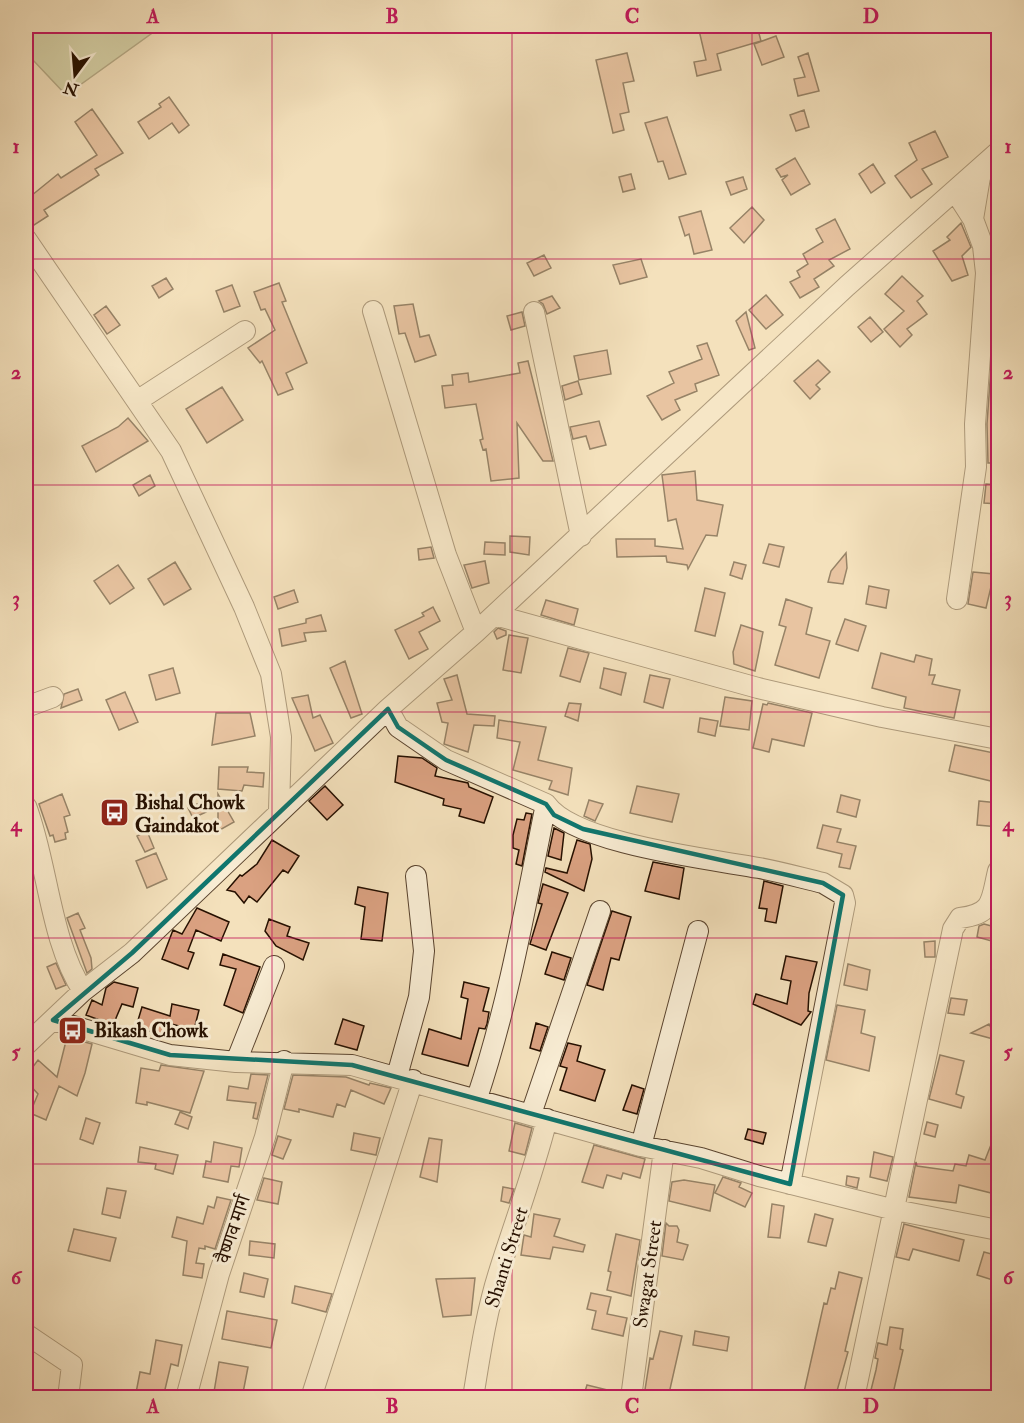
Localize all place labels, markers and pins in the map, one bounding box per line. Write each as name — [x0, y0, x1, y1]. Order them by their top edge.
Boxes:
place label: Bishal Chowk Gaindakot — [135, 790, 245, 838]
bus stop icon: Bishal Chowk Gaindakot — [98, 797, 130, 829]
bus stop icon: Bikash Chowk — [57, 1014, 89, 1046]
place label: Bikash Chowk — [94, 1018, 208, 1043]

